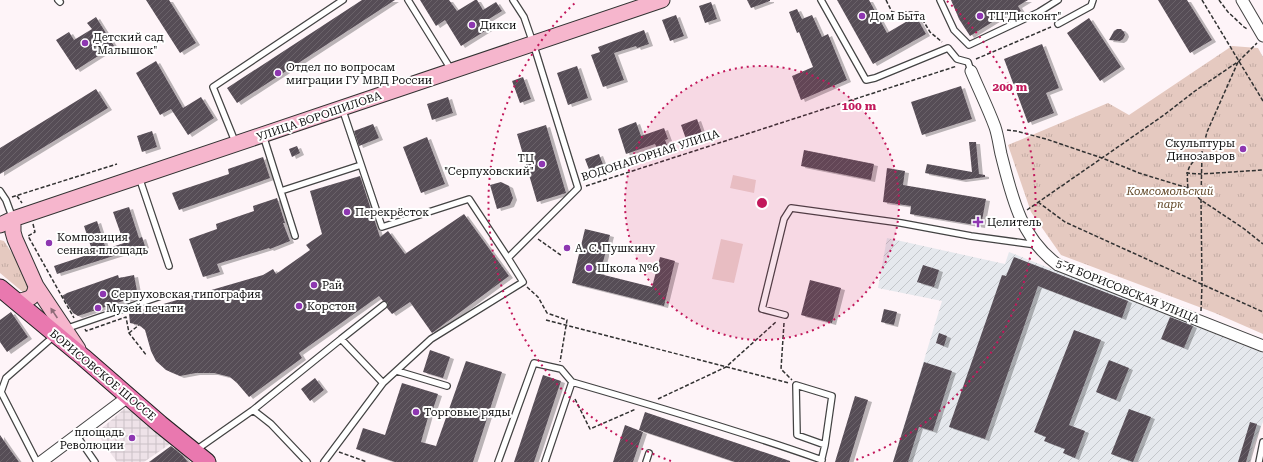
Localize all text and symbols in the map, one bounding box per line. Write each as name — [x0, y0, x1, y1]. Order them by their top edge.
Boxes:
place label: Дом Быта — [870, 10, 925, 23]
place label: ТЦ"Дисконт" — [988, 10, 1061, 23]
marker: Дом Быта — [857, 11, 867, 21]
marker: ТЦ"Дисконт" — [975, 11, 985, 21]
place label: Дикси — [480, 19, 516, 32]
marker: Дикси — [467, 20, 477, 30]
place label: Детский сад "Малышок" — [93, 31, 164, 57]
marker: Детский сад "Малышок" — [80, 38, 90, 48]
place label: Отдел по вопросам миграции ГУ МВД России — [286, 61, 432, 87]
marker: Отдел по вопросам миграции ГУ МВД России — [273, 68, 283, 78]
text: 200 m — [993, 80, 1028, 94]
street label: УЛИЦА ВОРОШИЛОВА — [255, 89, 384, 144]
text: 100 m — [842, 99, 877, 113]
street label: ВОДОНАПОРНАЯ УЛИЦА — [580, 127, 721, 184]
place label: Скульптуры Динозавров — [1165, 137, 1235, 163]
marker: Скульптуры Динозавров — [1238, 144, 1248, 154]
place label: ТЦ "Серпуховский" — [444, 152, 534, 178]
marker: ТЦ "Серпуховский" — [537, 159, 547, 169]
park label: Комсомольский парк — [1125, 185, 1214, 211]
centre of rings — [755, 196, 769, 210]
place label: Перекрёсток — [355, 206, 429, 219]
marker: Перекрёсток — [342, 207, 352, 217]
marker: Целитель — [972, 216, 984, 228]
place label: Целитель — [987, 216, 1042, 229]
place label: Композиция сенная площадь — [57, 231, 148, 257]
marker: Композиция сенная площадь — [44, 238, 54, 248]
place label: А. С. Пушкину — [575, 242, 656, 255]
marker: А. С. Пушкину — [562, 243, 572, 253]
street label: 5-Я БОРИСОВСКАЯ УЛИЦА — [1054, 257, 1202, 326]
place label: Школа №6 — [597, 262, 659, 275]
marker: Школа №6 — [584, 263, 594, 273]
place label: Рай — [322, 279, 342, 292]
marker: Рай — [309, 280, 319, 290]
place label: Серпуховская типография — [111, 288, 261, 301]
marker: Серпуховская типография — [98, 289, 108, 299]
place label: Корстон — [307, 300, 355, 313]
marker: Корстон — [294, 301, 304, 311]
place label: Музей печати — [106, 302, 184, 315]
marker: Музей печати — [93, 303, 103, 313]
one-way arrow — [50, 307, 58, 318]
street label: БОРИСОВСКОЕ ШОССЕ — [47, 327, 158, 424]
place label: Торговые ряды — [424, 406, 510, 419]
marker: Торговые ряды — [411, 407, 421, 417]
place label: площадь Революции — [60, 426, 124, 452]
marker: площадь Революции — [127, 433, 137, 443]

